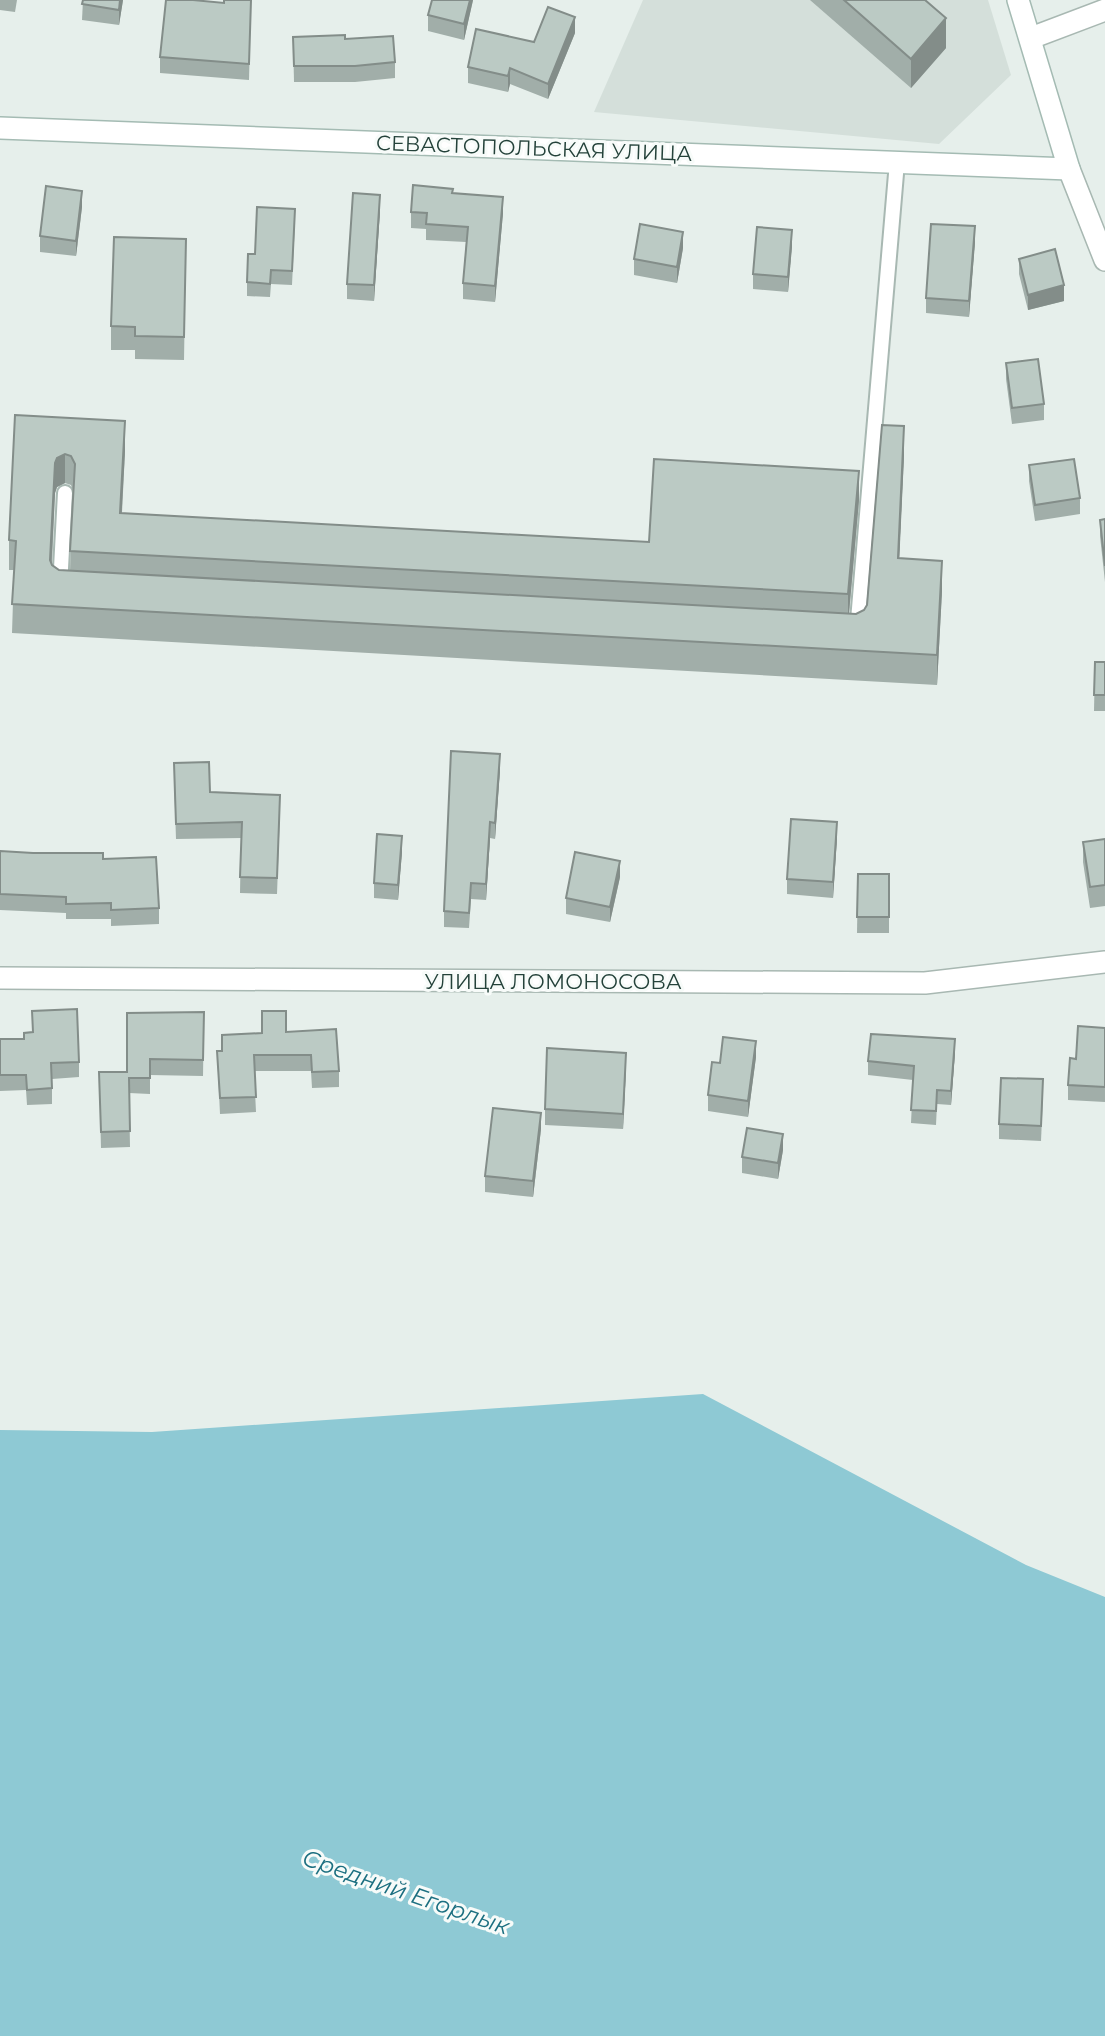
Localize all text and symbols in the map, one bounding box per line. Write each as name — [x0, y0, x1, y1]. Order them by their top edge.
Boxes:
street label: СЕВАСТОПОЛЬСКАЯ УЛИЦА — [375, 130, 693, 166]
street label: УЛИЦА ЛОМОНОСОВА — [424, 969, 682, 994]
water label: Средний Егорлык — [299, 1843, 514, 1941]

